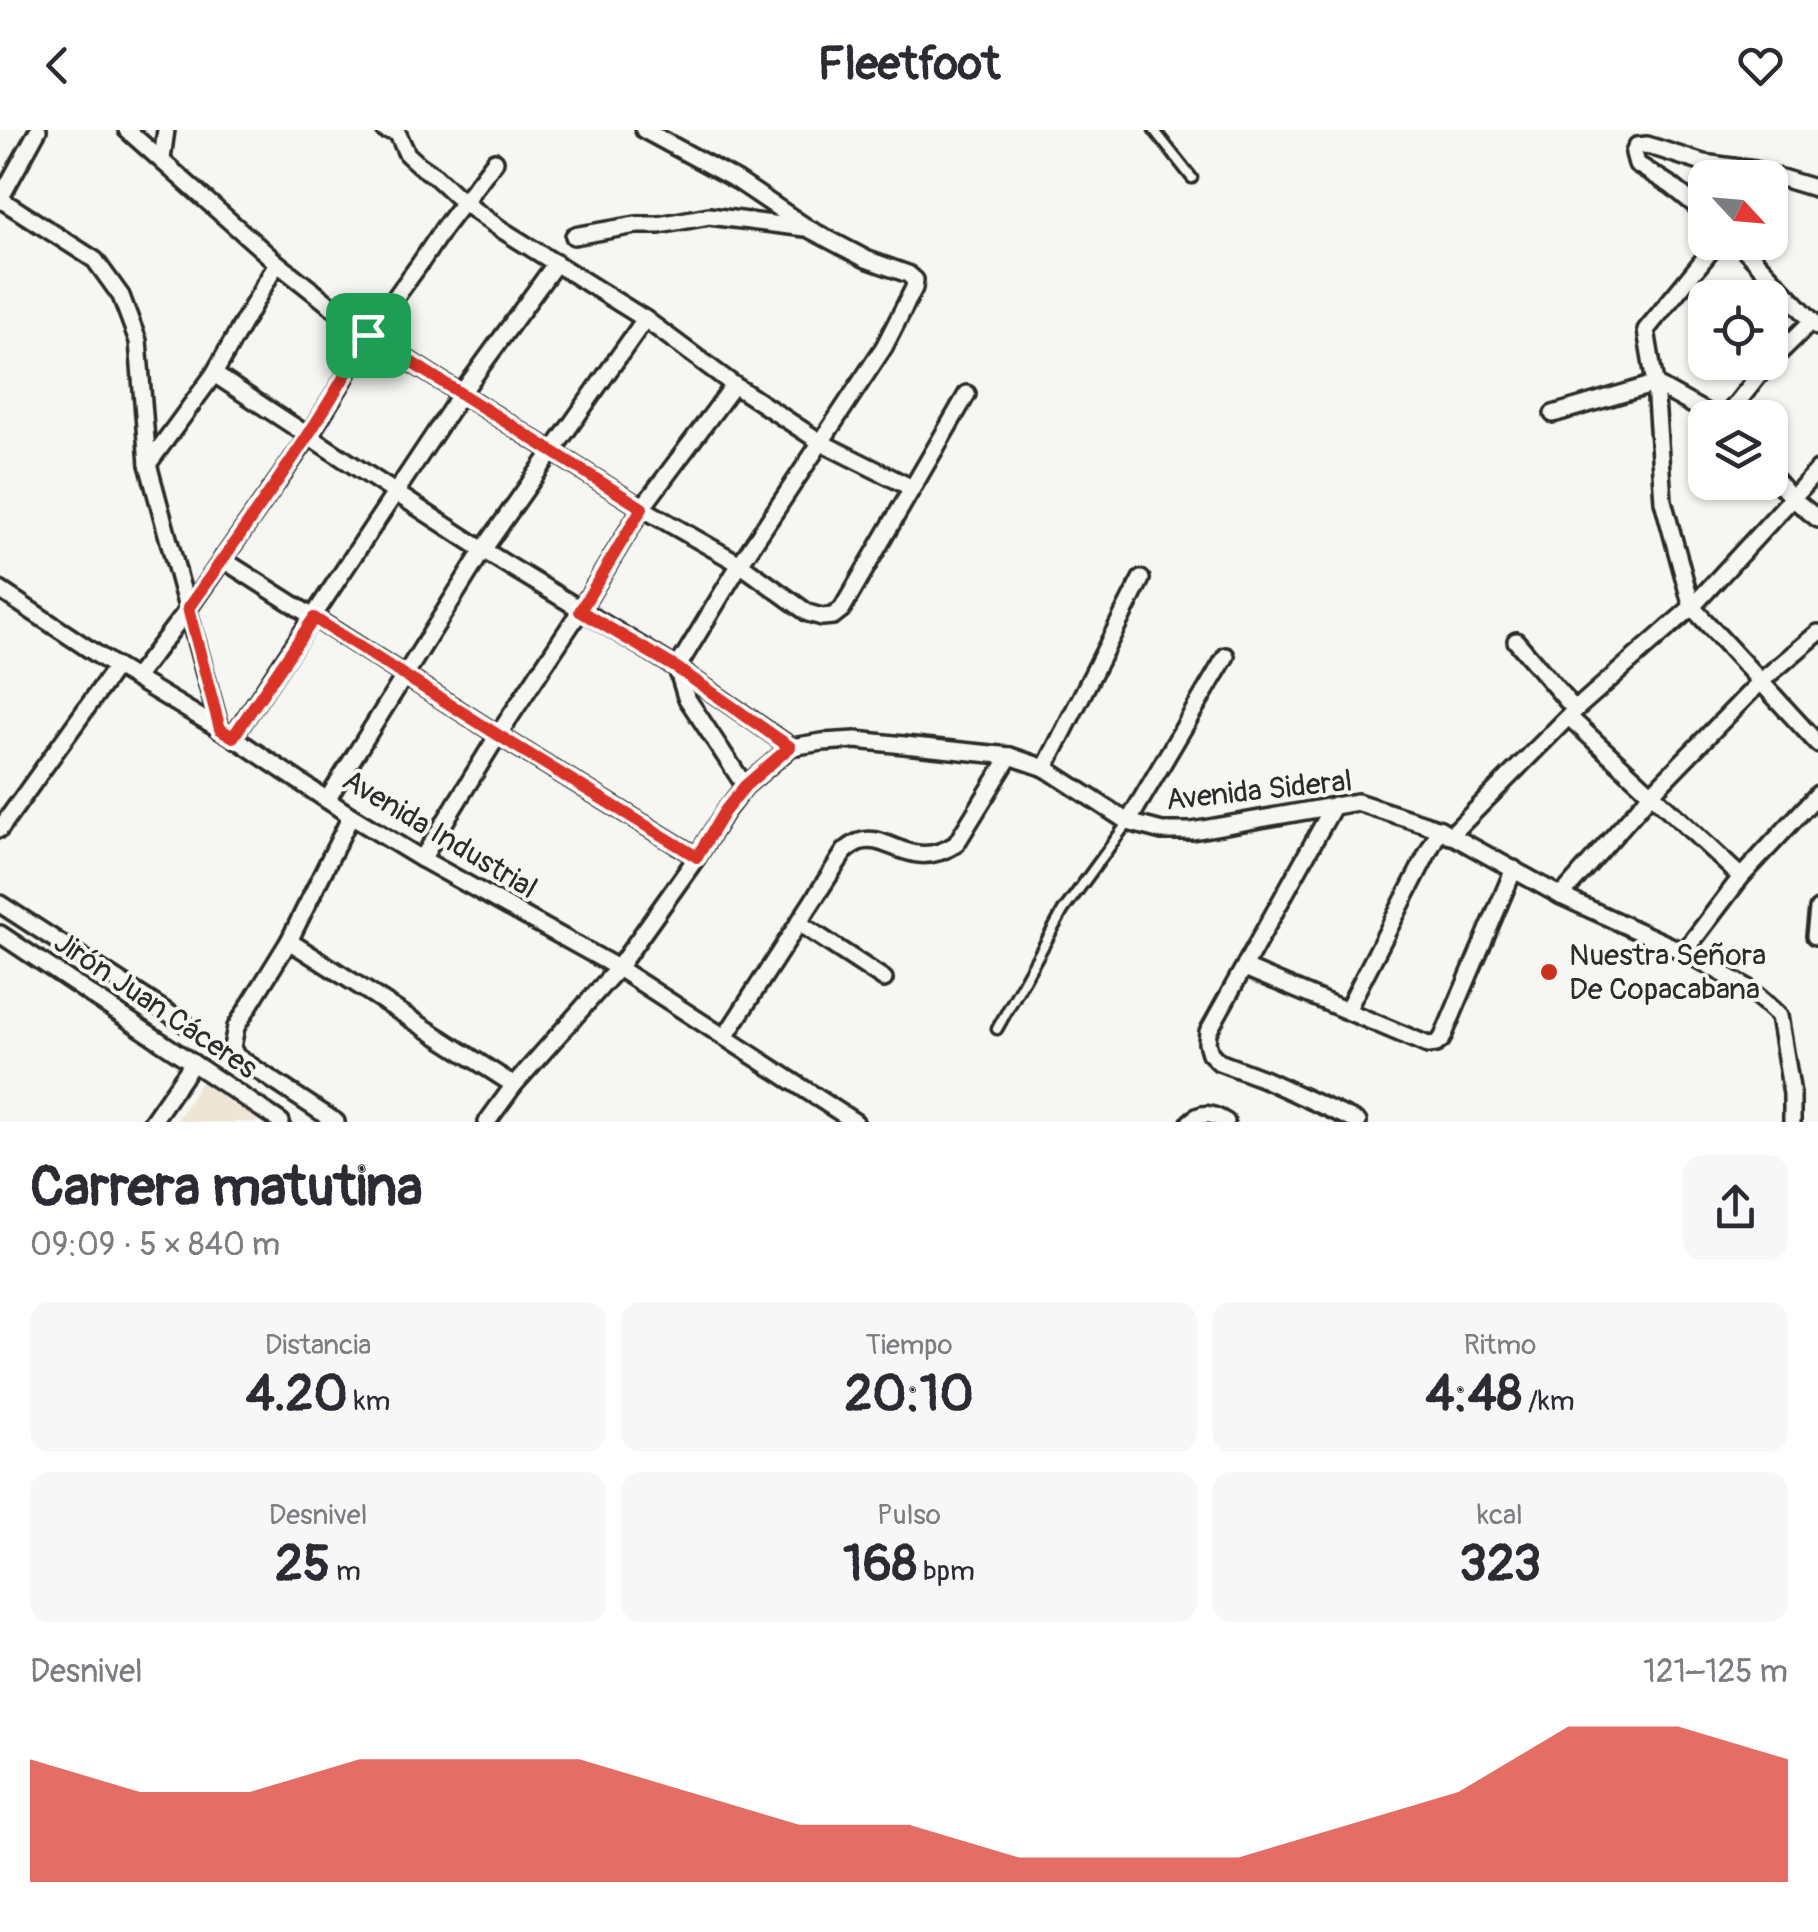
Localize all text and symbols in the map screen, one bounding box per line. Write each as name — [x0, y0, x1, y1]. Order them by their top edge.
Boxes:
text: Fleetfoot — [818, 37, 1000, 93]
icon: back — [30, 38, 85, 93]
icon: heart — [1733, 38, 1788, 93]
north arrow — [1688, 160, 1788, 260]
map controls — [1688, 160, 1788, 500]
button: locate — [1688, 280, 1788, 380]
pin — [326, 293, 411, 378]
icon: arrive — [341, 308, 396, 363]
button: layers — [1688, 400, 1788, 500]
street label: Avenida Industrial — [336, 762, 544, 907]
street label: Avenida Sideral — [1164, 762, 1354, 819]
street label: Jirón Juan Cáceres — [47, 924, 264, 1087]
place label: Nuestra Señora De Copacabana — [1569, 937, 1766, 1008]
marker: Nuestra Señora De Copacabana — [1538, 961, 1560, 983]
text: Carrera matutina — [30, 1153, 423, 1222]
button: share — [1683, 1155, 1788, 1260]
text: 09:09 · 5 × 840 m — [30, 1225, 280, 1265]
text: Distancia — [265, 1328, 371, 1363]
text: Tiempo — [865, 1328, 953, 1363]
text: Ritmo — [1464, 1328, 1536, 1363]
text: 4.20 — [246, 1363, 348, 1426]
text: 20:10 — [844, 1363, 974, 1426]
text: 4:48 — [1425, 1363, 1522, 1426]
text: km — [348, 1384, 390, 1419]
text: /km — [1522, 1384, 1575, 1419]
text: Desnivel — [269, 1498, 367, 1533]
text: Pulso — [877, 1498, 941, 1533]
text: kcal — [1477, 1498, 1523, 1533]
text: 25 — [275, 1533, 330, 1596]
text: 168 — [843, 1533, 917, 1596]
text: 323 — [1459, 1533, 1541, 1596]
text: m — [330, 1554, 361, 1589]
text: bpm — [917, 1554, 975, 1589]
text: Desnivel — [30, 1652, 143, 1692]
text: 121–125 m — [1643, 1652, 1788, 1692]

